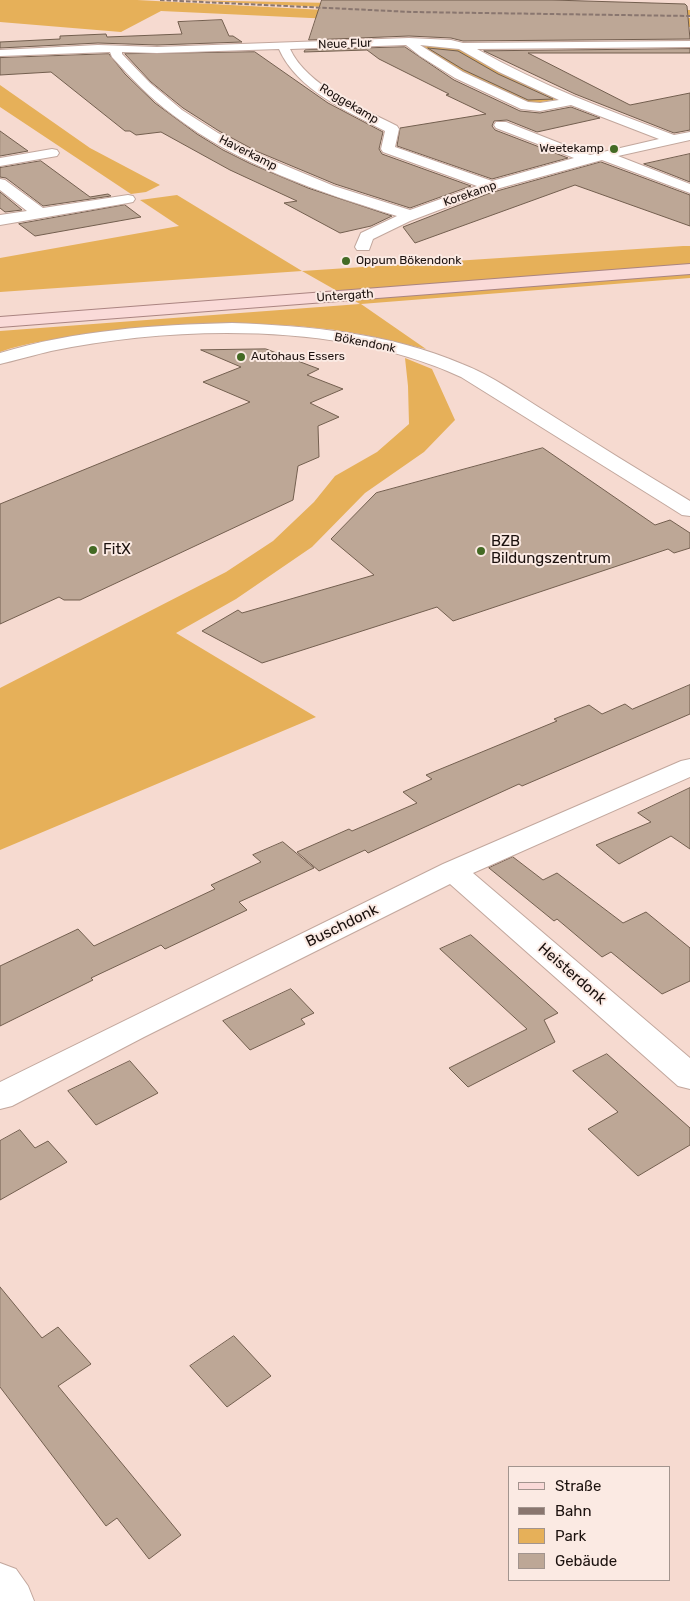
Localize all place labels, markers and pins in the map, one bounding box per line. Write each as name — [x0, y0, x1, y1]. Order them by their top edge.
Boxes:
place label: Weetekamp — [539, 142, 604, 156]
marker: Weetekamp — [608, 143, 620, 155]
place label: Oppum Bökendonk — [356, 254, 462, 268]
marker: Oppum Bökendonk — [340, 255, 352, 267]
place label: Autohaus Essers — [251, 350, 345, 364]
marker: Autohaus Essers — [235, 351, 247, 363]
place label: BZB Bildungszentrum — [491, 533, 611, 568]
place label: FitX — [103, 541, 131, 559]
marker: FitX — [87, 544, 99, 556]
marker: BZB Bildungszentrum — [475, 545, 487, 557]

